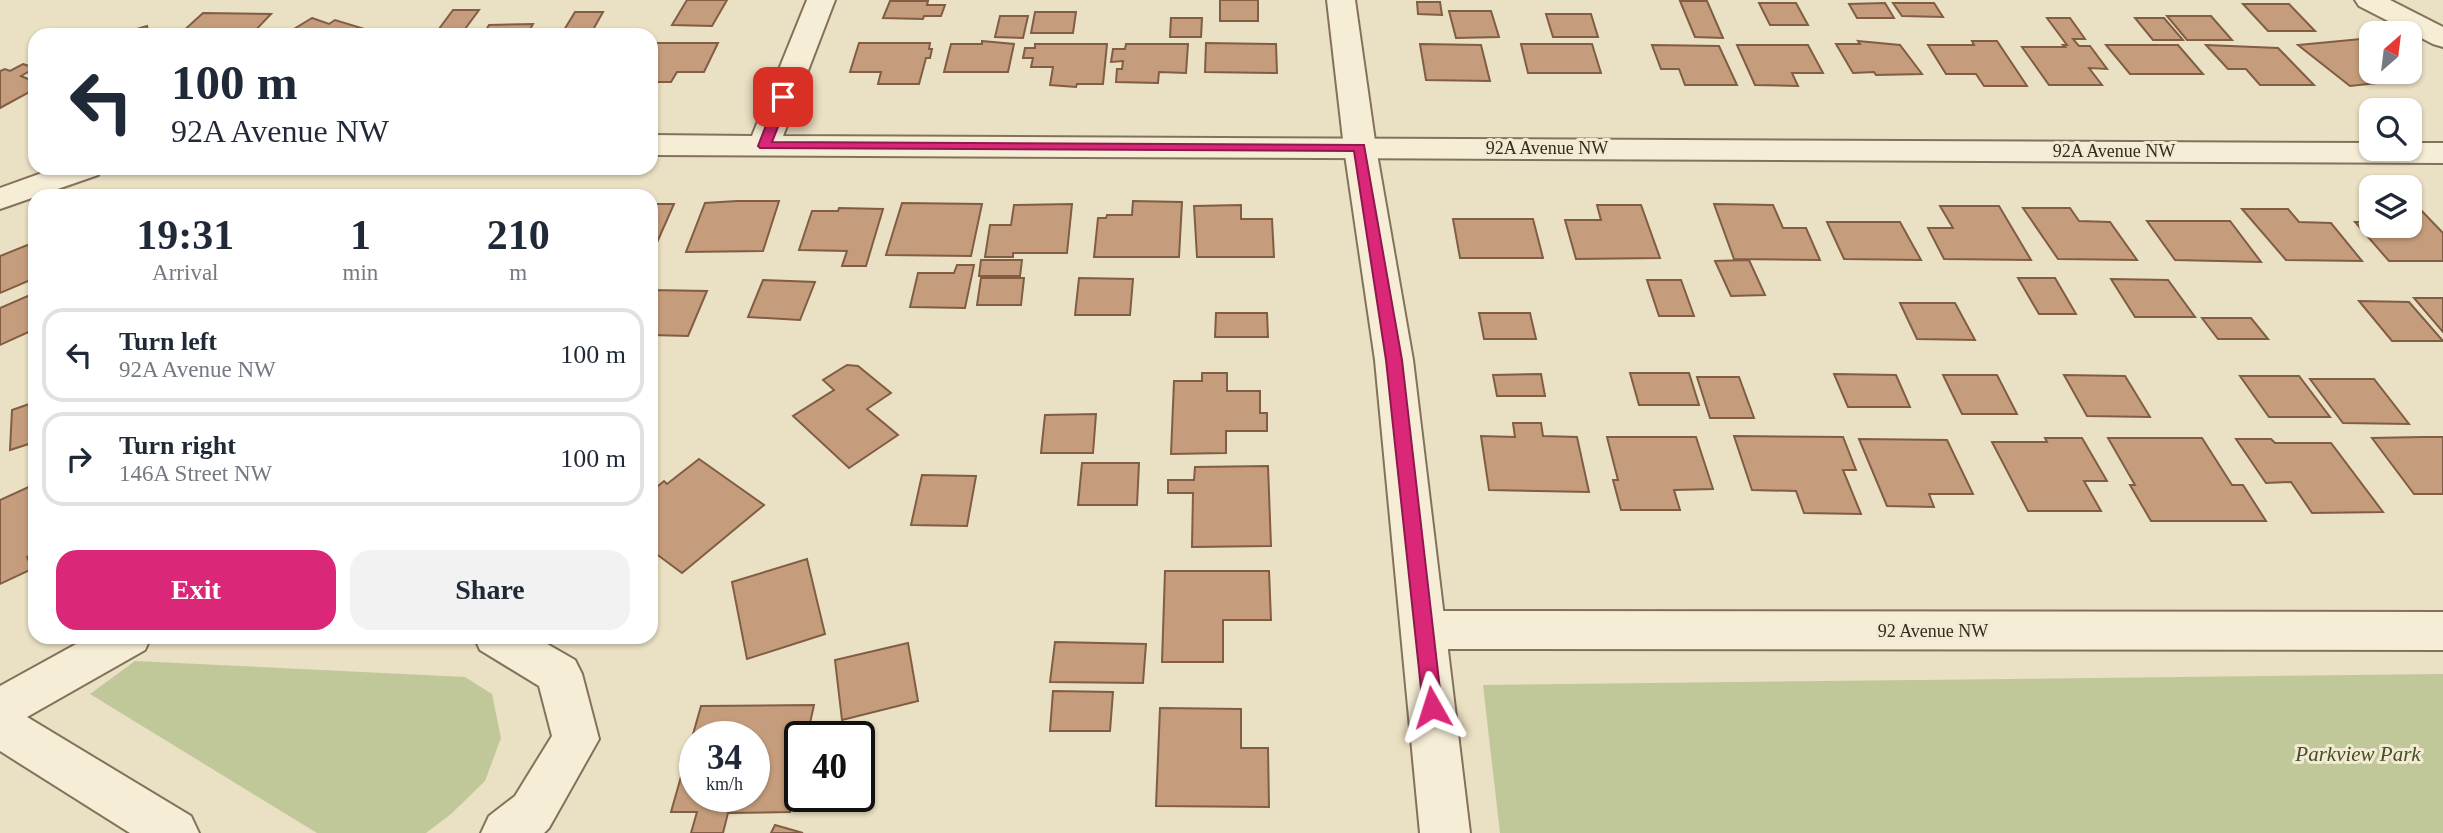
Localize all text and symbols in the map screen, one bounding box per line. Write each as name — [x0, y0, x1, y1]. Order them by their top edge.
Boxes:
north arrow — [2359, 21, 2422, 84]
map controls — [2359, 21, 2422, 238]
text: 100 m — [171, 55, 298, 110]
icon: left — [56, 56, 147, 147]
pin — [753, 67, 813, 127]
icon: arrive — [764, 78, 802, 116]
button: search — [2359, 98, 2422, 161]
text: 92A Avenue NW — [171, 113, 389, 149]
street label: 92A Avenue NW — [1486, 138, 1608, 158]
street label: 92A Avenue NW — [2053, 141, 2175, 161]
button: layers — [2359, 175, 2422, 238]
text: 19:31 — [136, 212, 234, 258]
text: 1 — [350, 212, 371, 258]
text: 210 — [487, 212, 550, 258]
text: Arrival — [152, 260, 219, 285]
text: min — [343, 260, 378, 285]
text: m — [509, 260, 527, 285]
text: Turn left — [119, 327, 217, 356]
icon: left — [60, 336, 98, 374]
text: 100 m — [560, 340, 626, 369]
text: 92A Avenue NW — [119, 357, 276, 382]
text: Turn right — [119, 431, 236, 460]
icon: right — [60, 440, 98, 478]
text: 100 m — [560, 444, 626, 473]
text: 146A Street NW — [119, 461, 272, 486]
button: Exit — [56, 550, 336, 630]
button: Share — [350, 550, 630, 630]
street label: 92 Avenue NW — [1878, 621, 1988, 641]
position arrow — [1395, 670, 1469, 744]
speed limit sign: 40 — [784, 721, 875, 812]
text: 34 — [707, 738, 742, 777]
park label: Parkview Park — [2294, 742, 2421, 766]
text: km/h — [706, 774, 743, 794]

